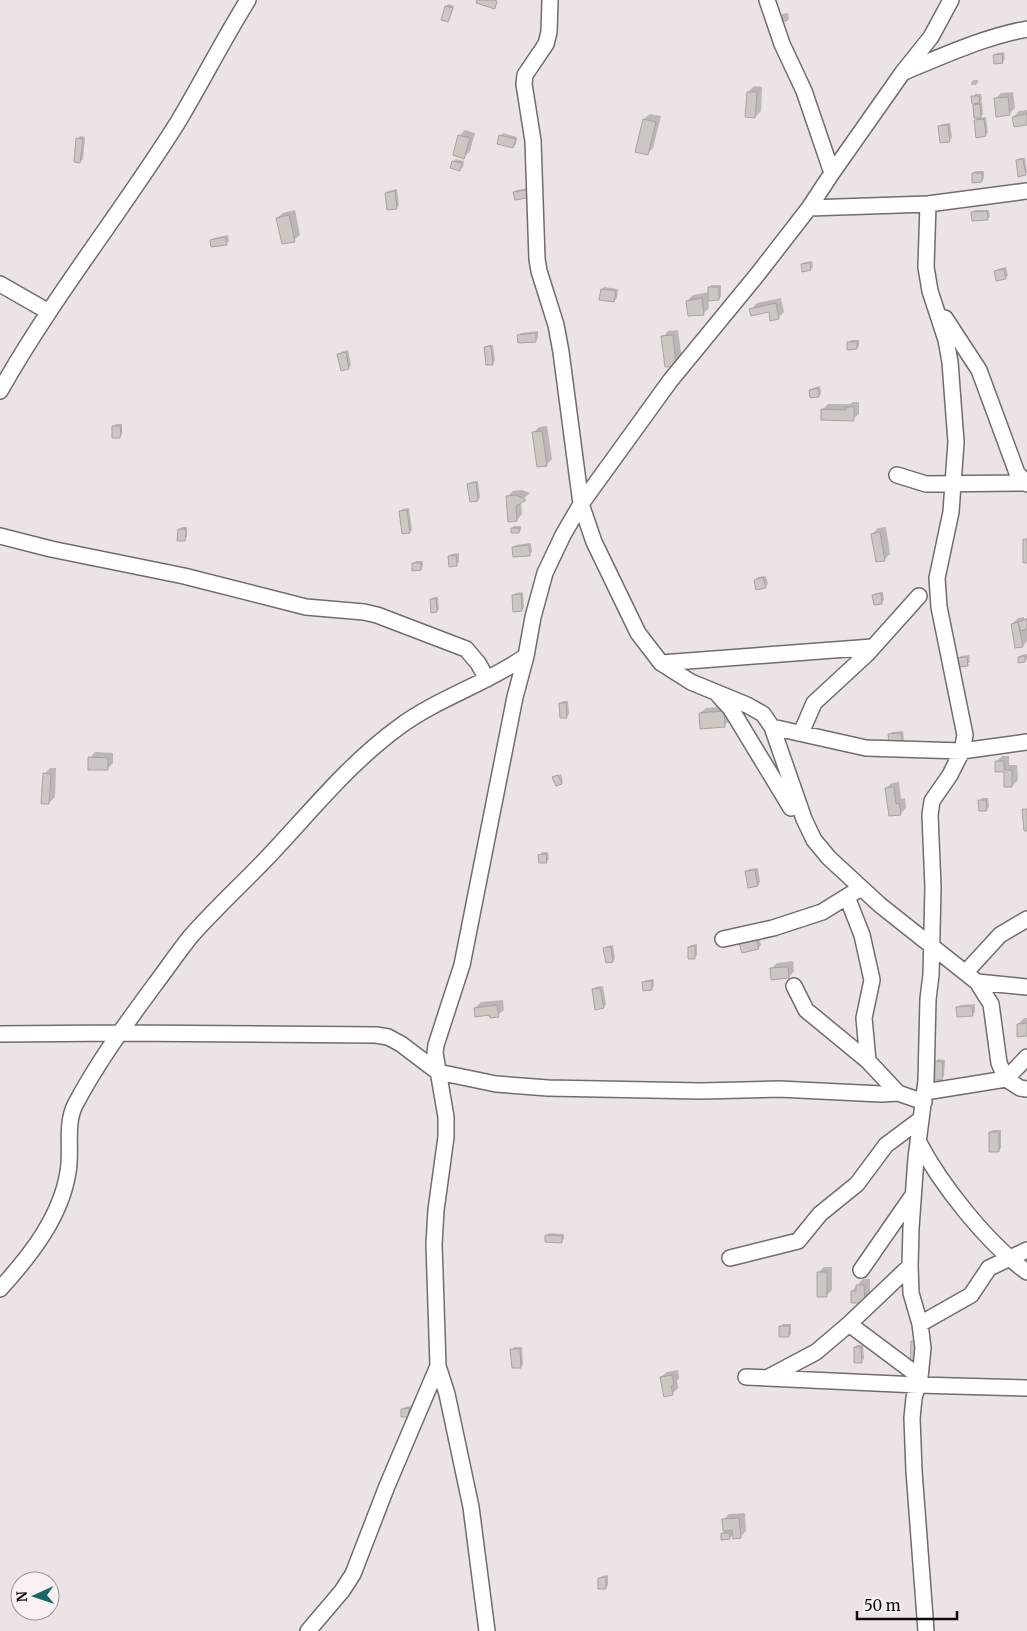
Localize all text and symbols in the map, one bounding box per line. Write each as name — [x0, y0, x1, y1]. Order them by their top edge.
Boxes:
north arrow — [10, 1571, 60, 1621]
scale bar — [857, 1588, 957, 1620]
text: N — [13, 1591, 31, 1603]
text: 50 m — [864, 1596, 901, 1615]

